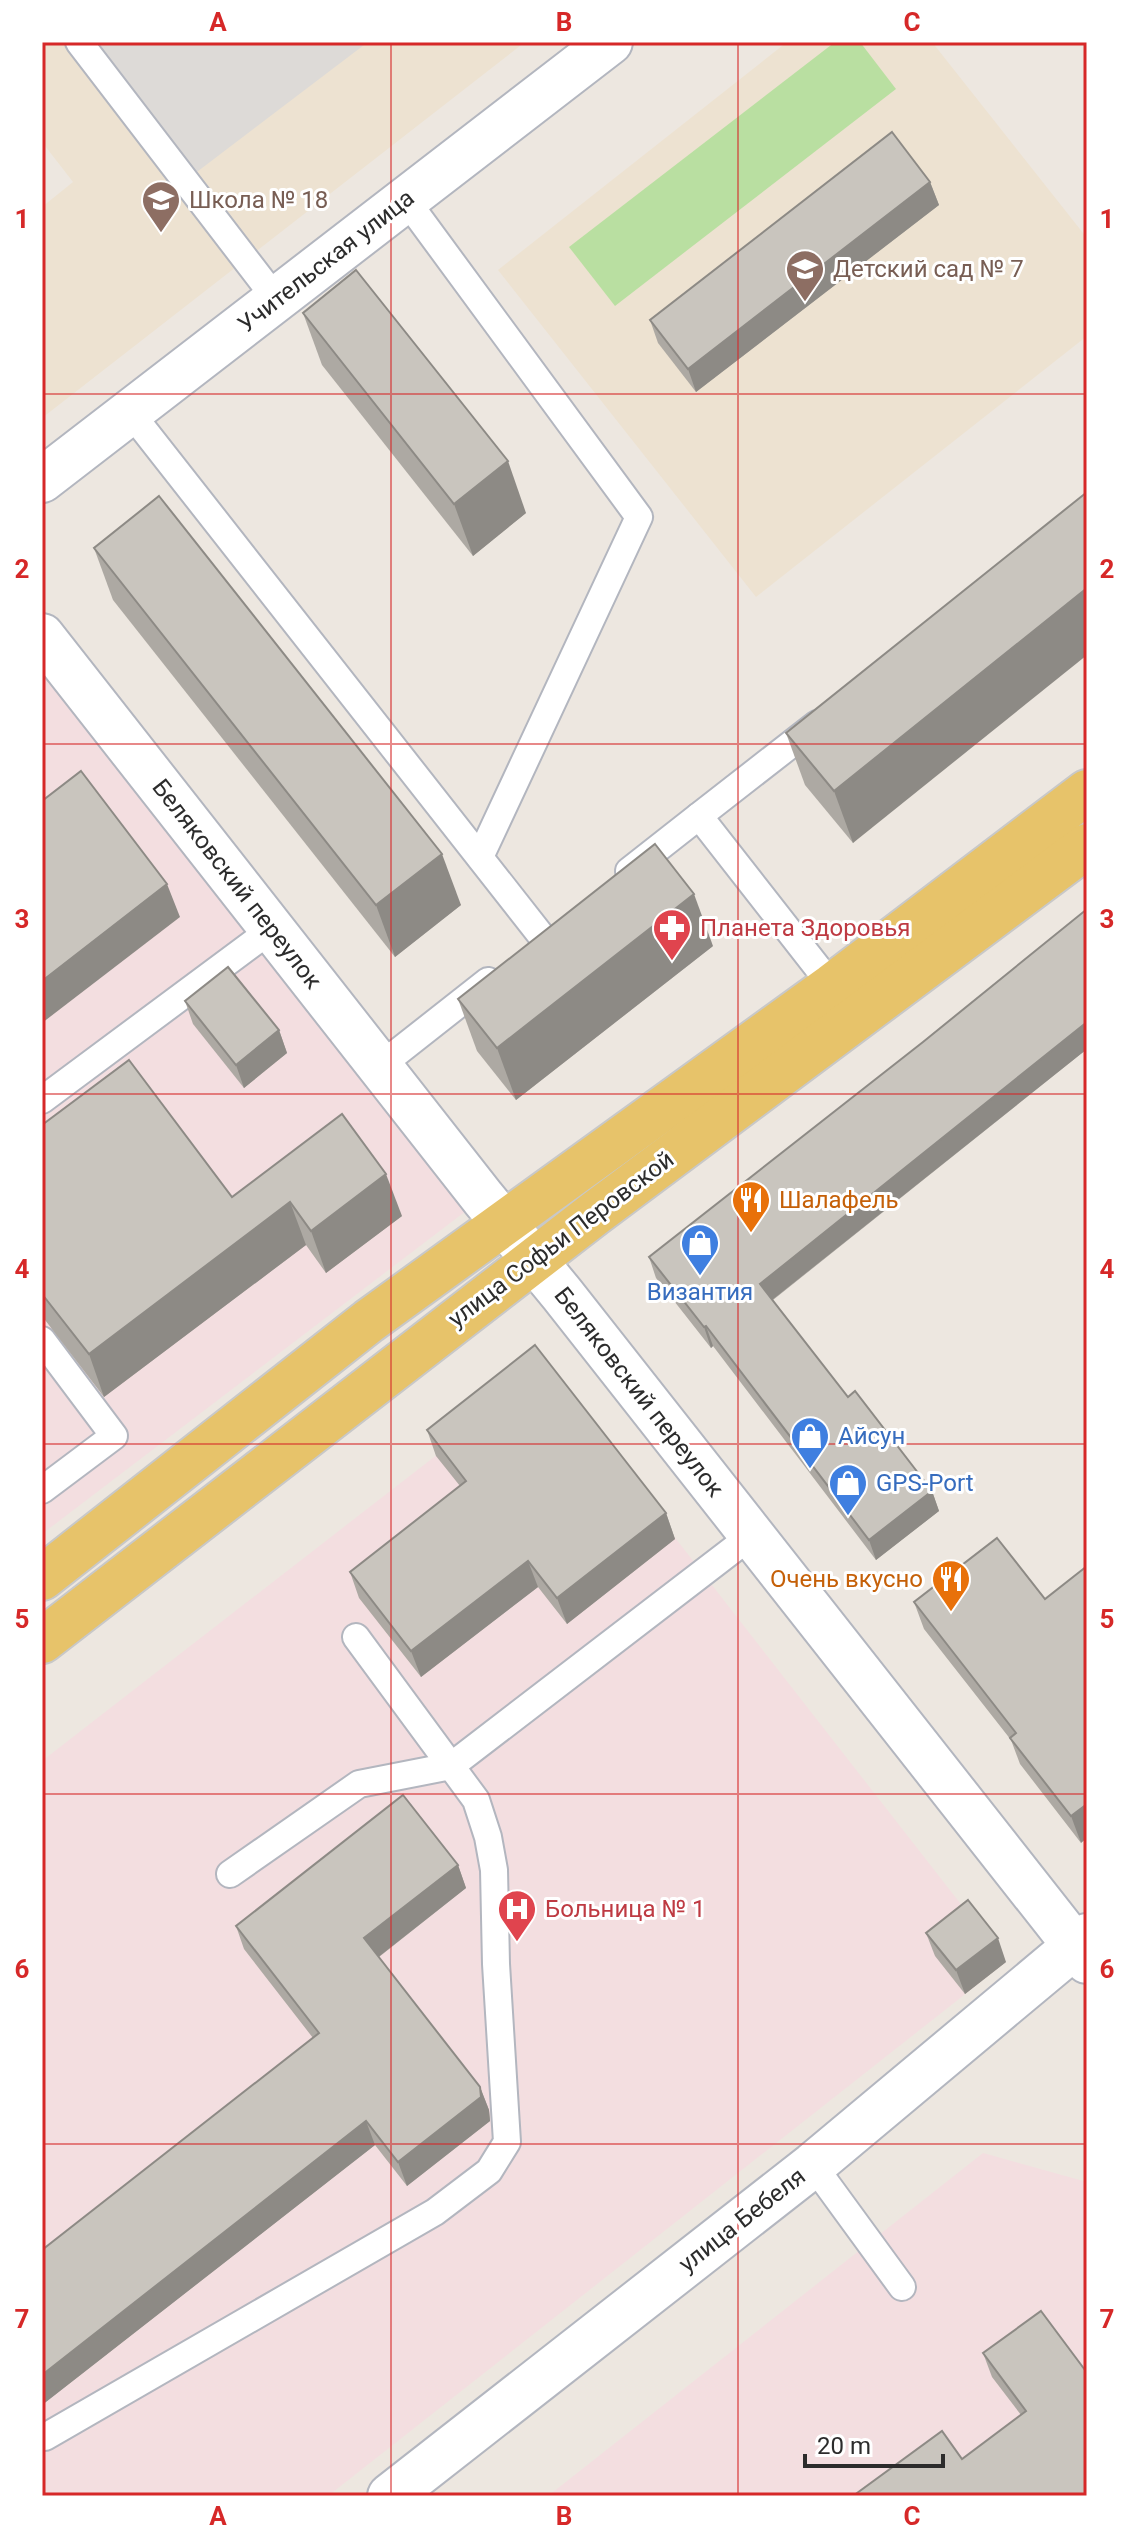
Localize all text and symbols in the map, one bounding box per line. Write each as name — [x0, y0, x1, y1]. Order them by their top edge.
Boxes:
text: A — [209, 7, 227, 37]
text: B — [556, 7, 572, 37]
text: C — [903, 7, 921, 37]
school or university icon: Школа № 18 — [140, 179, 182, 234]
street label: Учительская улица — [232, 184, 420, 338]
place label: Школа № 18 — [189, 186, 328, 214]
text: 1 — [15, 204, 29, 234]
text: 1 — [1100, 204, 1114, 234]
school or university icon: Детский сад № 7 — [784, 248, 826, 303]
place label: Детский сад № 7 — [833, 255, 1024, 283]
text: 2 — [15, 554, 29, 584]
text: 2 — [1100, 554, 1114, 584]
street label: Беляковский переулок — [146, 774, 328, 994]
text: 3 — [15, 904, 29, 934]
text: 3 — [1100, 904, 1114, 934]
pharmacy icon: Планета Здоровья — [651, 907, 693, 962]
place label: Планета Здоровья — [700, 914, 910, 942]
street label: улица Софьи Перовской — [443, 1145, 679, 1333]
restaurant icon: Шалафель — [730, 1179, 772, 1234]
place label: Шалафель — [779, 1186, 899, 1214]
shop icon: Византия — [679, 1222, 721, 1277]
text: 4 — [15, 1254, 30, 1284]
text: 4 — [1100, 1254, 1115, 1284]
place label: Византия — [647, 1278, 753, 1306]
street label: Беляковский переулок — [548, 1282, 730, 1502]
shop icon: Айсун — [789, 1415, 831, 1470]
place label: Айсун — [838, 1422, 905, 1450]
shop icon: GPS-Port — [827, 1462, 869, 1517]
place label: GPS-Port — [876, 1469, 974, 1497]
restaurant icon: Очень вкусно — [930, 1558, 972, 1613]
place label: Очень вкусно — [770, 1565, 923, 1593]
text: 5 — [15, 1604, 29, 1634]
text: 5 — [1100, 1604, 1114, 1634]
hospital icon: Больница № 1 — [496, 1888, 538, 1943]
place label: Больница № 1 — [545, 1895, 706, 1923]
text: 6 — [15, 1954, 30, 1984]
text: 6 — [1100, 1954, 1115, 1984]
street label: улица Бебеля — [673, 2162, 811, 2278]
text: 7 — [15, 2304, 29, 2334]
text: 7 — [1100, 2304, 1114, 2334]
scale bar — [805, 2418, 943, 2468]
text: 20 m — [817, 2432, 871, 2460]
text: A — [209, 2501, 227, 2531]
text: B — [556, 2501, 572, 2531]
text: C — [903, 2501, 921, 2531]

